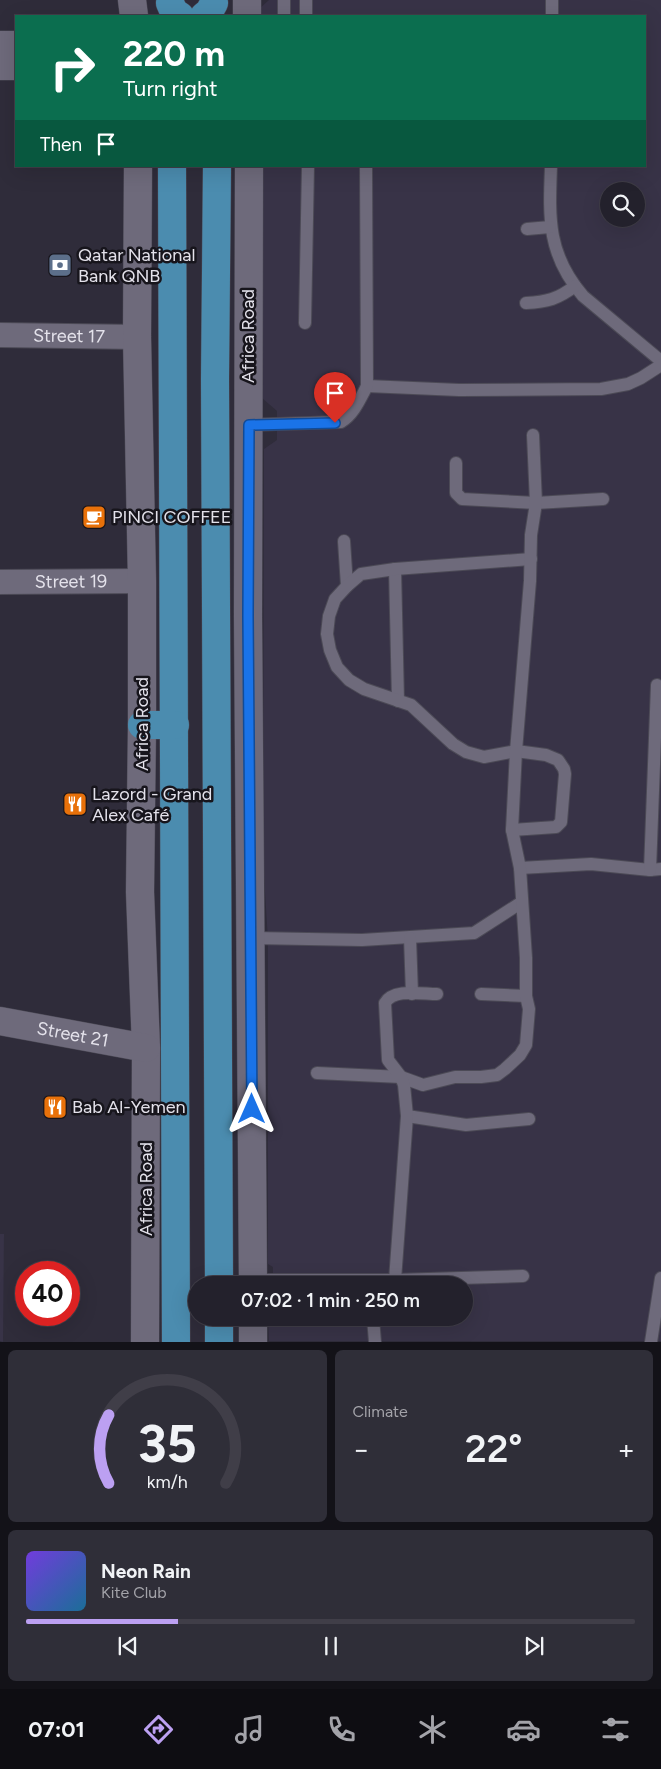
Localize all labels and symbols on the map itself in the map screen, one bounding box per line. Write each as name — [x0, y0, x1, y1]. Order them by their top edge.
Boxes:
place label: Qatar National Bank QNB — [78, 244, 195, 287]
bank icon: Qatar National Bank QNB — [47, 252, 73, 278]
street label: Africa Road — [237, 289, 259, 383]
street label: Street 17 — [33, 324, 105, 348]
pin — [314, 372, 356, 423]
cafe icon: PINCI COFFEE — [81, 504, 107, 530]
place label: PINCI COFFEE — [112, 506, 231, 528]
street label: Street 19 — [35, 570, 107, 593]
street label: Africa Road — [131, 677, 153, 771]
place label: Lazord - Grand Alex Café — [92, 783, 212, 826]
restaurant icon: Lazord - Grand Alex Café — [62, 791, 88, 817]
street label: Street 21 — [35, 1017, 110, 1052]
position arrow — [225, 1082, 277, 1134]
restaurant icon: Bab Al-Yemen — [42, 1094, 68, 1120]
place label: Bab Al-Yemen — [72, 1096, 186, 1118]
street label: Africa Road — [135, 1142, 157, 1236]
speed limit sign: 40 — [15, 1261, 80, 1326]

